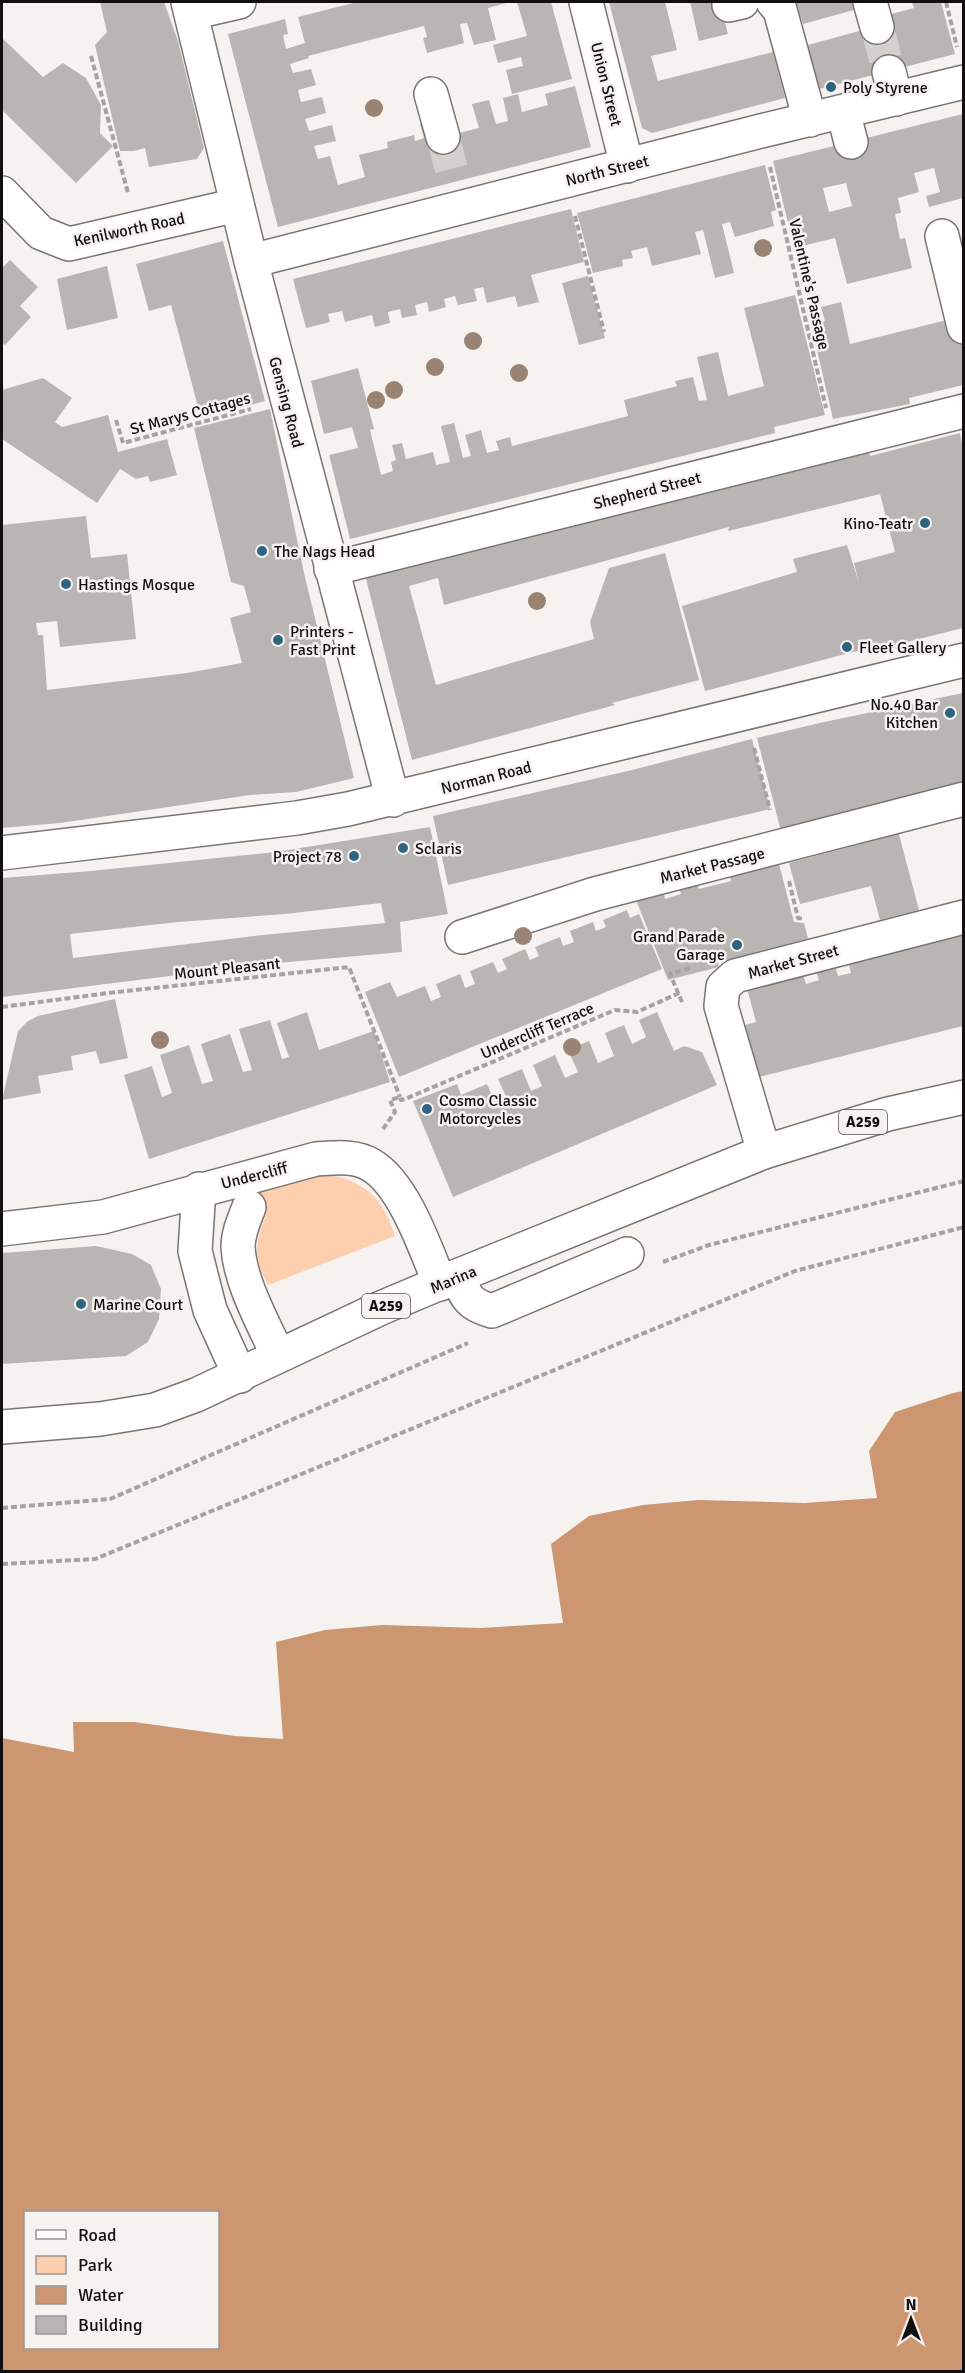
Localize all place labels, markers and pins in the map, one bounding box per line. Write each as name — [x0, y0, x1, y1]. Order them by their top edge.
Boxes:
place label: Poly Styrene — [843, 78, 928, 98]
marker: Poly Styrene — [824, 80, 838, 94]
place label: Kino-Teatr — [843, 514, 913, 534]
marker: Kino-Teatr — [918, 516, 932, 530]
place label: The Nags Head — [274, 542, 375, 562]
marker: The Nags Head — [255, 544, 269, 558]
place label: Hastings Mosque — [78, 575, 195, 595]
marker: Hastings Mosque — [59, 577, 73, 591]
place label: Printers - Fast Print — [290, 622, 356, 660]
marker: Printers - Fast Print — [271, 633, 285, 647]
place label: Fleet Gallery — [859, 638, 947, 658]
marker: Fleet Gallery — [840, 640, 854, 654]
place label: No.40 Bar Kitchen — [870, 695, 938, 733]
marker: No.40 Bar Kitchen — [943, 706, 957, 720]
place label: Sclaris — [415, 839, 462, 859]
marker: Sclaris — [396, 841, 410, 855]
place label: Project 78 — [273, 847, 342, 867]
marker: Project 78 — [347, 849, 361, 863]
place label: Grand Parade Garage — [633, 927, 725, 965]
marker: Grand Parade Garage — [730, 938, 744, 952]
place label: Cosmo Classic Motorcycles — [439, 1091, 537, 1129]
marker: Cosmo Classic Motorcycles — [420, 1102, 434, 1116]
place label: Marine Court — [93, 1295, 184, 1315]
marker: Marine Court — [74, 1297, 88, 1311]

